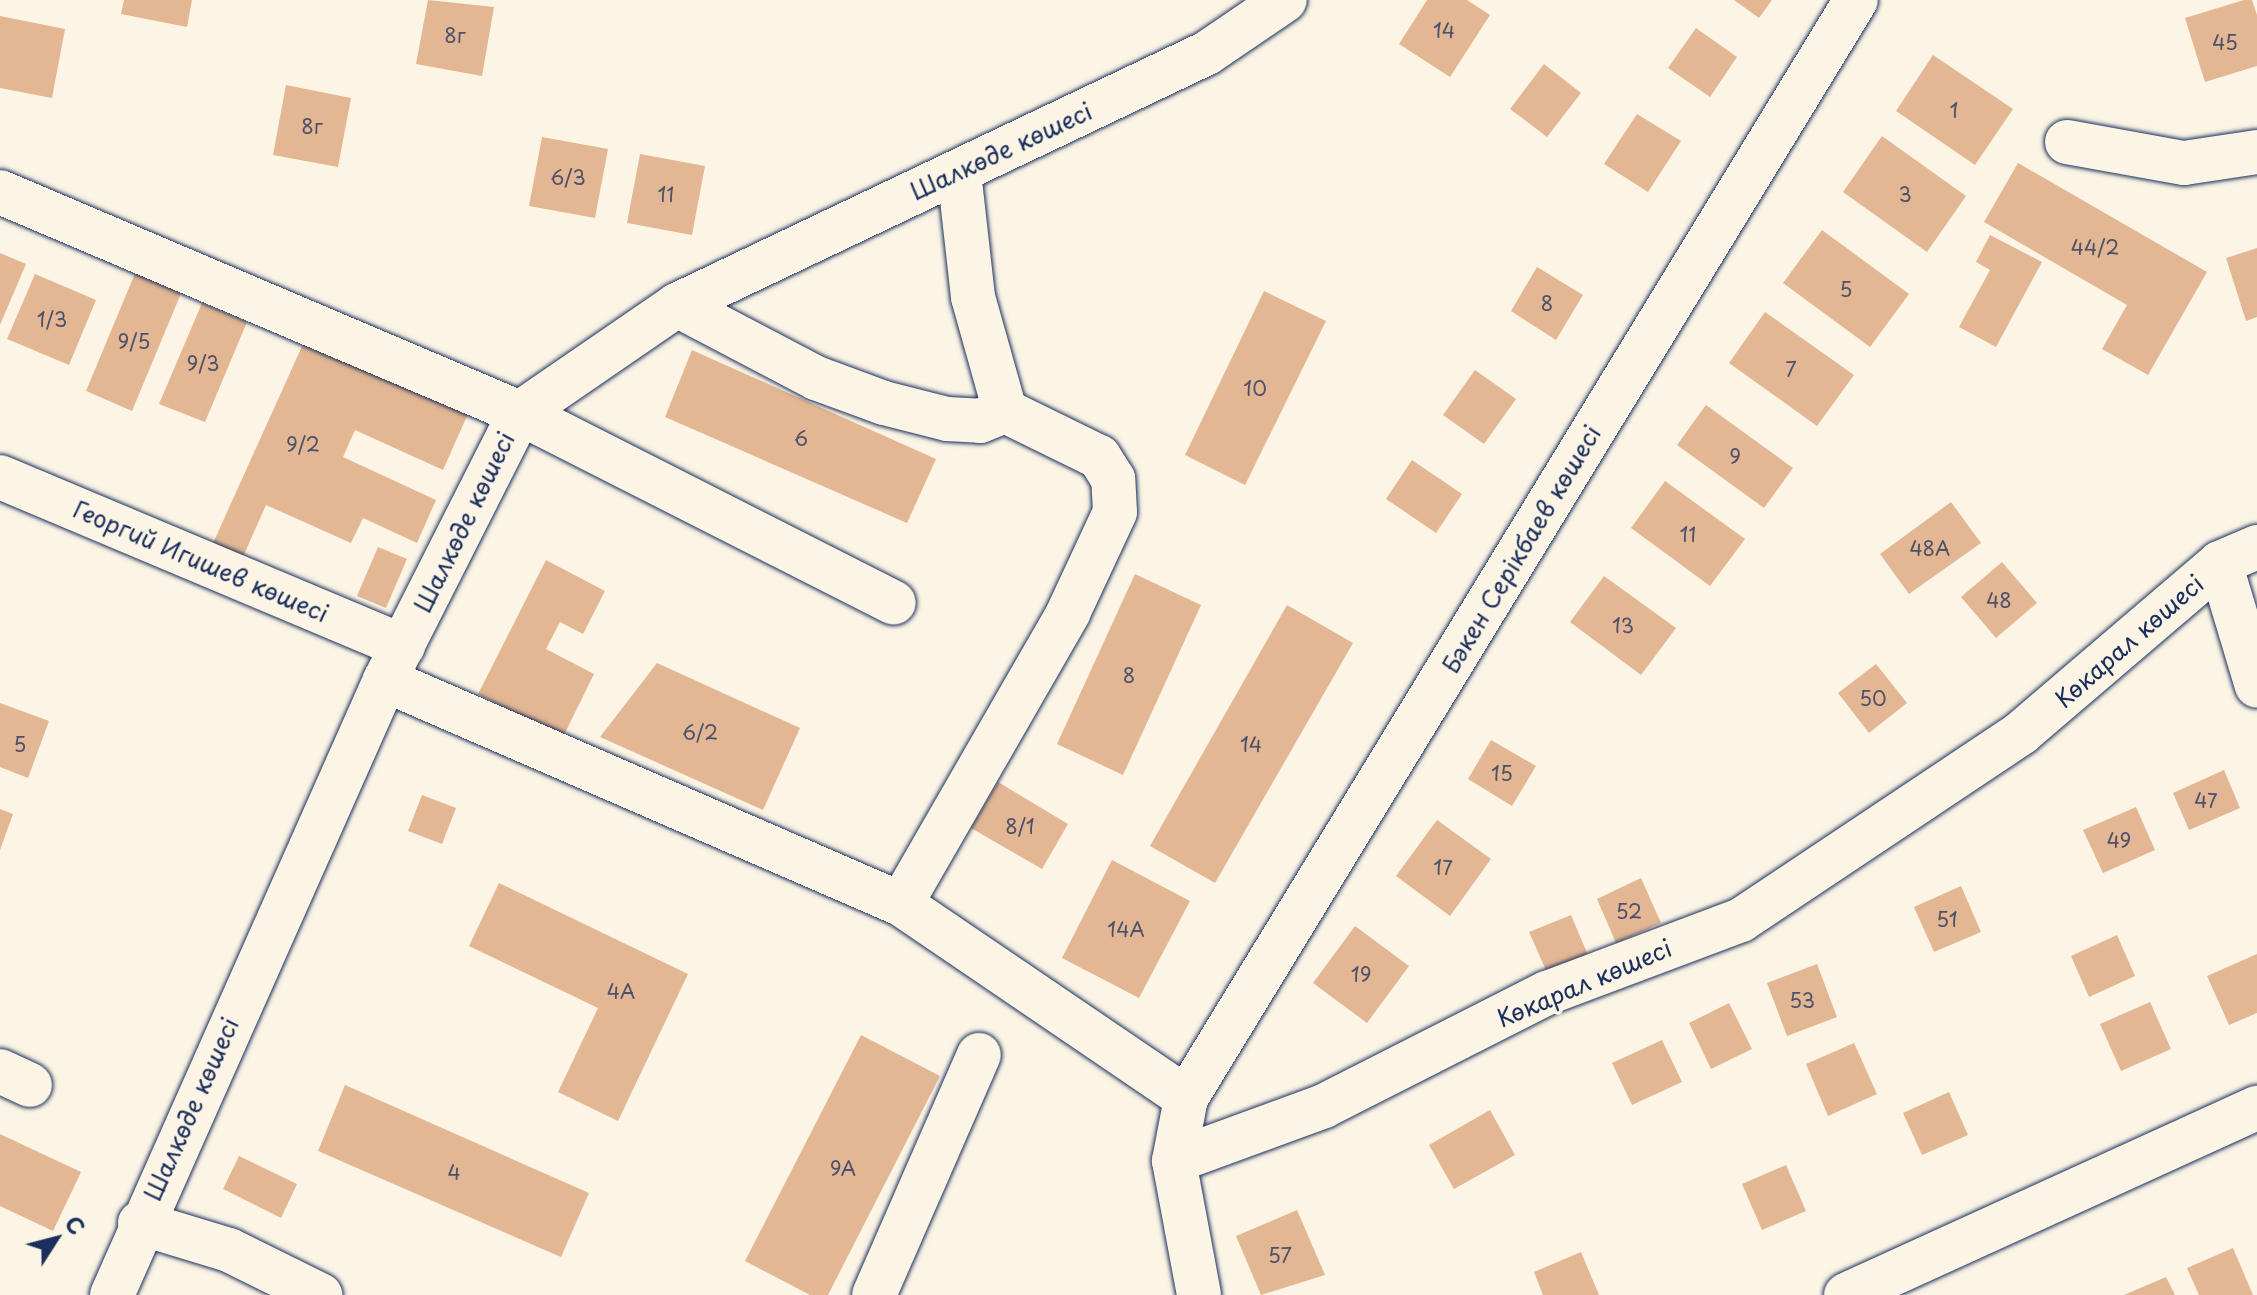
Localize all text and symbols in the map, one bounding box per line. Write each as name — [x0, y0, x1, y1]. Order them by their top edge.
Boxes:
house number: 14 — [1433, 18, 1455, 42]
house number: 8г — [444, 23, 466, 47]
house number: 45 — [2212, 30, 2238, 54]
street label: Шалкөде көшесі — [905, 96, 1097, 206]
house number: 1 — [1950, 98, 1958, 122]
house number: 8г — [301, 114, 323, 138]
house number: 6/3 — [550, 165, 586, 189]
house number: 11 — [658, 182, 674, 206]
house number: 3 — [1898, 182, 1912, 206]
house number: 44/2 — [2071, 235, 2119, 259]
house number: 5 — [1840, 277, 1852, 301]
house number: 8 — [1541, 291, 1553, 315]
house number: 1/3 — [37, 307, 67, 331]
house number: 9/5 — [118, 329, 150, 353]
house number: 9/3 — [186, 351, 220, 375]
house number: 7 — [1785, 357, 1797, 381]
house number: 10 — [1243, 376, 1267, 400]
street label: Бәкен Серікбаев көшесі — [1435, 419, 1607, 679]
house number: 6 — [794, 426, 808, 450]
street label: Шалкөде көшесі — [408, 427, 520, 617]
house number: 9/2 — [286, 432, 320, 456]
house number: 9 — [1729, 444, 1741, 468]
street label: Георгий Игишев көшесі — [69, 494, 333, 628]
house number: 11 — [1680, 522, 1696, 546]
house number: 48А — [1910, 536, 1950, 560]
street label: Көкарал көшесі — [2049, 569, 2209, 713]
house number: 48 — [1986, 588, 2012, 612]
house number: 13 — [1612, 613, 1634, 637]
house number: 8 — [1123, 663, 1135, 687]
house number: 50 — [1859, 686, 1887, 710]
house number: 6/2 — [682, 720, 718, 744]
house number: 5 — [14, 732, 26, 756]
house number: 14 — [1240, 732, 1262, 756]
house number: 15 — [1491, 761, 1513, 785]
house number: 47 — [2194, 788, 2218, 812]
house number: 8/1 — [1005, 814, 1035, 838]
house number: 49 — [2107, 828, 2131, 852]
house number: 17 — [1433, 855, 1453, 879]
house number: 52 — [1616, 899, 1642, 923]
house number: 51 — [1936, 907, 1958, 931]
house number: 14А — [1107, 917, 1145, 941]
street label: Көкарал көшесі — [1492, 933, 1676, 1033]
house number: 19 — [1351, 962, 1371, 986]
house number: 4А — [607, 979, 635, 1003]
house number: 53 — [1789, 988, 1815, 1012]
street label: Шалкөде көшесі — [138, 1013, 244, 1205]
house number: 9А — [830, 1156, 856, 1180]
house number: 4 — [447, 1160, 461, 1184]
north arrow — [16, 1199, 96, 1279]
text: С — [58, 1208, 94, 1241]
house number: 57 — [1268, 1243, 1292, 1267]

